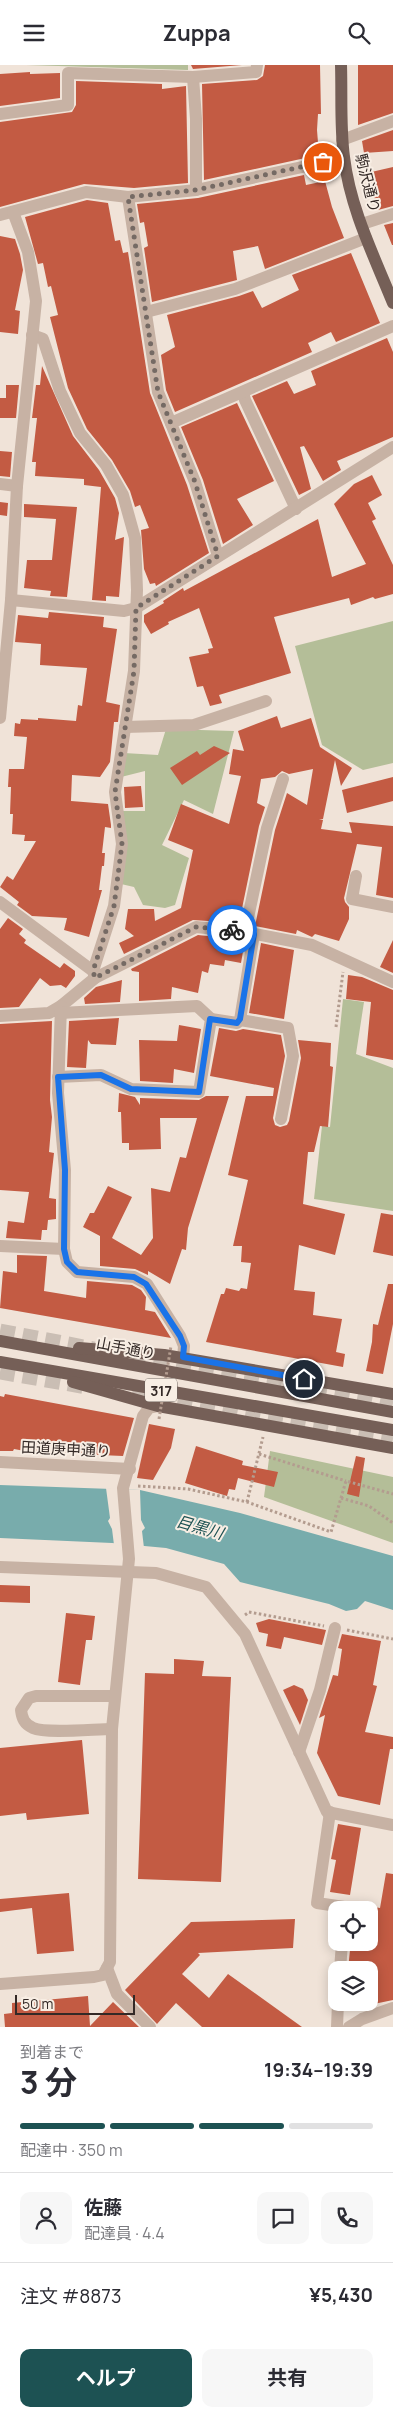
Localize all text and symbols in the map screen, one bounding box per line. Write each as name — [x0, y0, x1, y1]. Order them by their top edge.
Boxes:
text: Zuppa — [162, 18, 231, 48]
icon: menu — [20, 19, 48, 47]
icon: search — [345, 19, 373, 47]
pin — [302, 141, 344, 183]
icon: bag — [309, 148, 337, 176]
street label: 駒沢通り — [351, 151, 385, 215]
courier — [207, 905, 257, 955]
icon: bike — [218, 916, 246, 944]
street label: 山手通り — [95, 1332, 157, 1364]
pin — [283, 1358, 325, 1400]
icon: home — [290, 1365, 318, 1393]
road number: 317 — [145, 1379, 177, 1401]
street label: 田道庚申通り — [21, 1436, 111, 1462]
water label: 目黒川 — [174, 1510, 228, 1545]
map controls — [328, 1901, 378, 2011]
button: locate — [328, 1901, 378, 1951]
button: layers — [328, 1961, 378, 2011]
scale bar — [15, 1992, 135, 2015]
text: 50 m — [22, 1994, 53, 2013]
text: 到着まで — [20, 2041, 84, 2063]
text: 19:34–19:39 — [264, 2057, 373, 2083]
text: 3 分 — [20, 2060, 77, 2104]
text: 配達中 · 350 m — [20, 2139, 123, 2161]
button: person — [20, 2192, 72, 2244]
button: chat — [257, 2192, 309, 2244]
button: phone — [321, 2192, 373, 2244]
text: 佐藤 — [84, 2194, 122, 2220]
text: 配達員 · 4.4 — [84, 2222, 165, 2244]
text: ¥5,430 — [309, 2282, 373, 2308]
text: 注文 #8873 — [20, 2283, 121, 2309]
button: ヘルプ — [20, 2349, 192, 2407]
button: 共有 — [202, 2349, 373, 2407]

